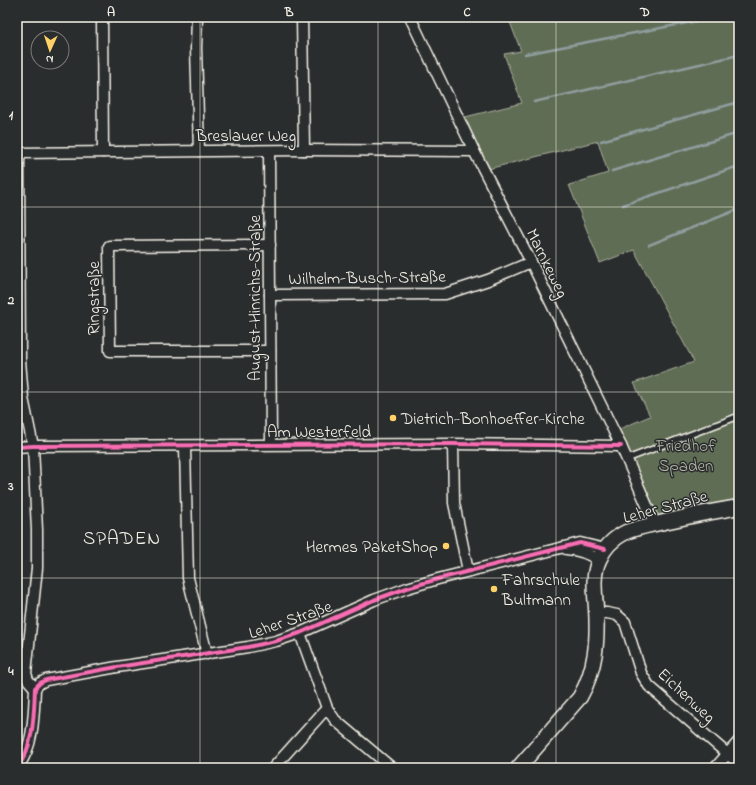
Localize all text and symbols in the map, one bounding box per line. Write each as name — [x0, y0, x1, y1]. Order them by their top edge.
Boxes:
text: A — [107, 3, 115, 22]
text: B — [284, 3, 294, 22]
text: C — [463, 3, 471, 22]
text: D — [639, 3, 650, 22]
north arrow — [30, 30, 70, 70]
text: N — [45, 51, 54, 67]
text: 1 — [9, 106, 14, 125]
street label: Breslauer Weg — [195, 124, 296, 151]
street label: August-Hinrichs-Straße — [243, 215, 270, 381]
street label: Marnkeweg — [517, 225, 574, 304]
street label: Ringstraße — [82, 261, 109, 335]
street label: Wilhelm-Busch-Straße — [288, 265, 446, 292]
text: 2 — [7, 291, 15, 310]
place label: Dietrich-Bonhoeffer-Kirche — [400, 407, 585, 432]
marker: Dietrich-Bonhoeffer-Kirche — [388, 413, 398, 423]
street label: Am Westerfeld — [267, 420, 371, 445]
park label: Friedhof Spaden — [655, 434, 716, 479]
text: 3 — [7, 477, 14, 496]
street label: Leher Straße — [620, 484, 711, 531]
district label: SPADEN — [83, 526, 161, 553]
place label: Hermes PaketShop — [306, 535, 438, 560]
marker: Hermes PaketShop — [441, 541, 451, 551]
place label: Fahrschule Bultmann — [501, 568, 580, 613]
marker: Fahrschule Bultmann — [489, 584, 499, 594]
street label: Leher Straße — [245, 594, 336, 646]
text: 4 — [7, 662, 14, 681]
street label: Eichenweg — [650, 663, 721, 731]

